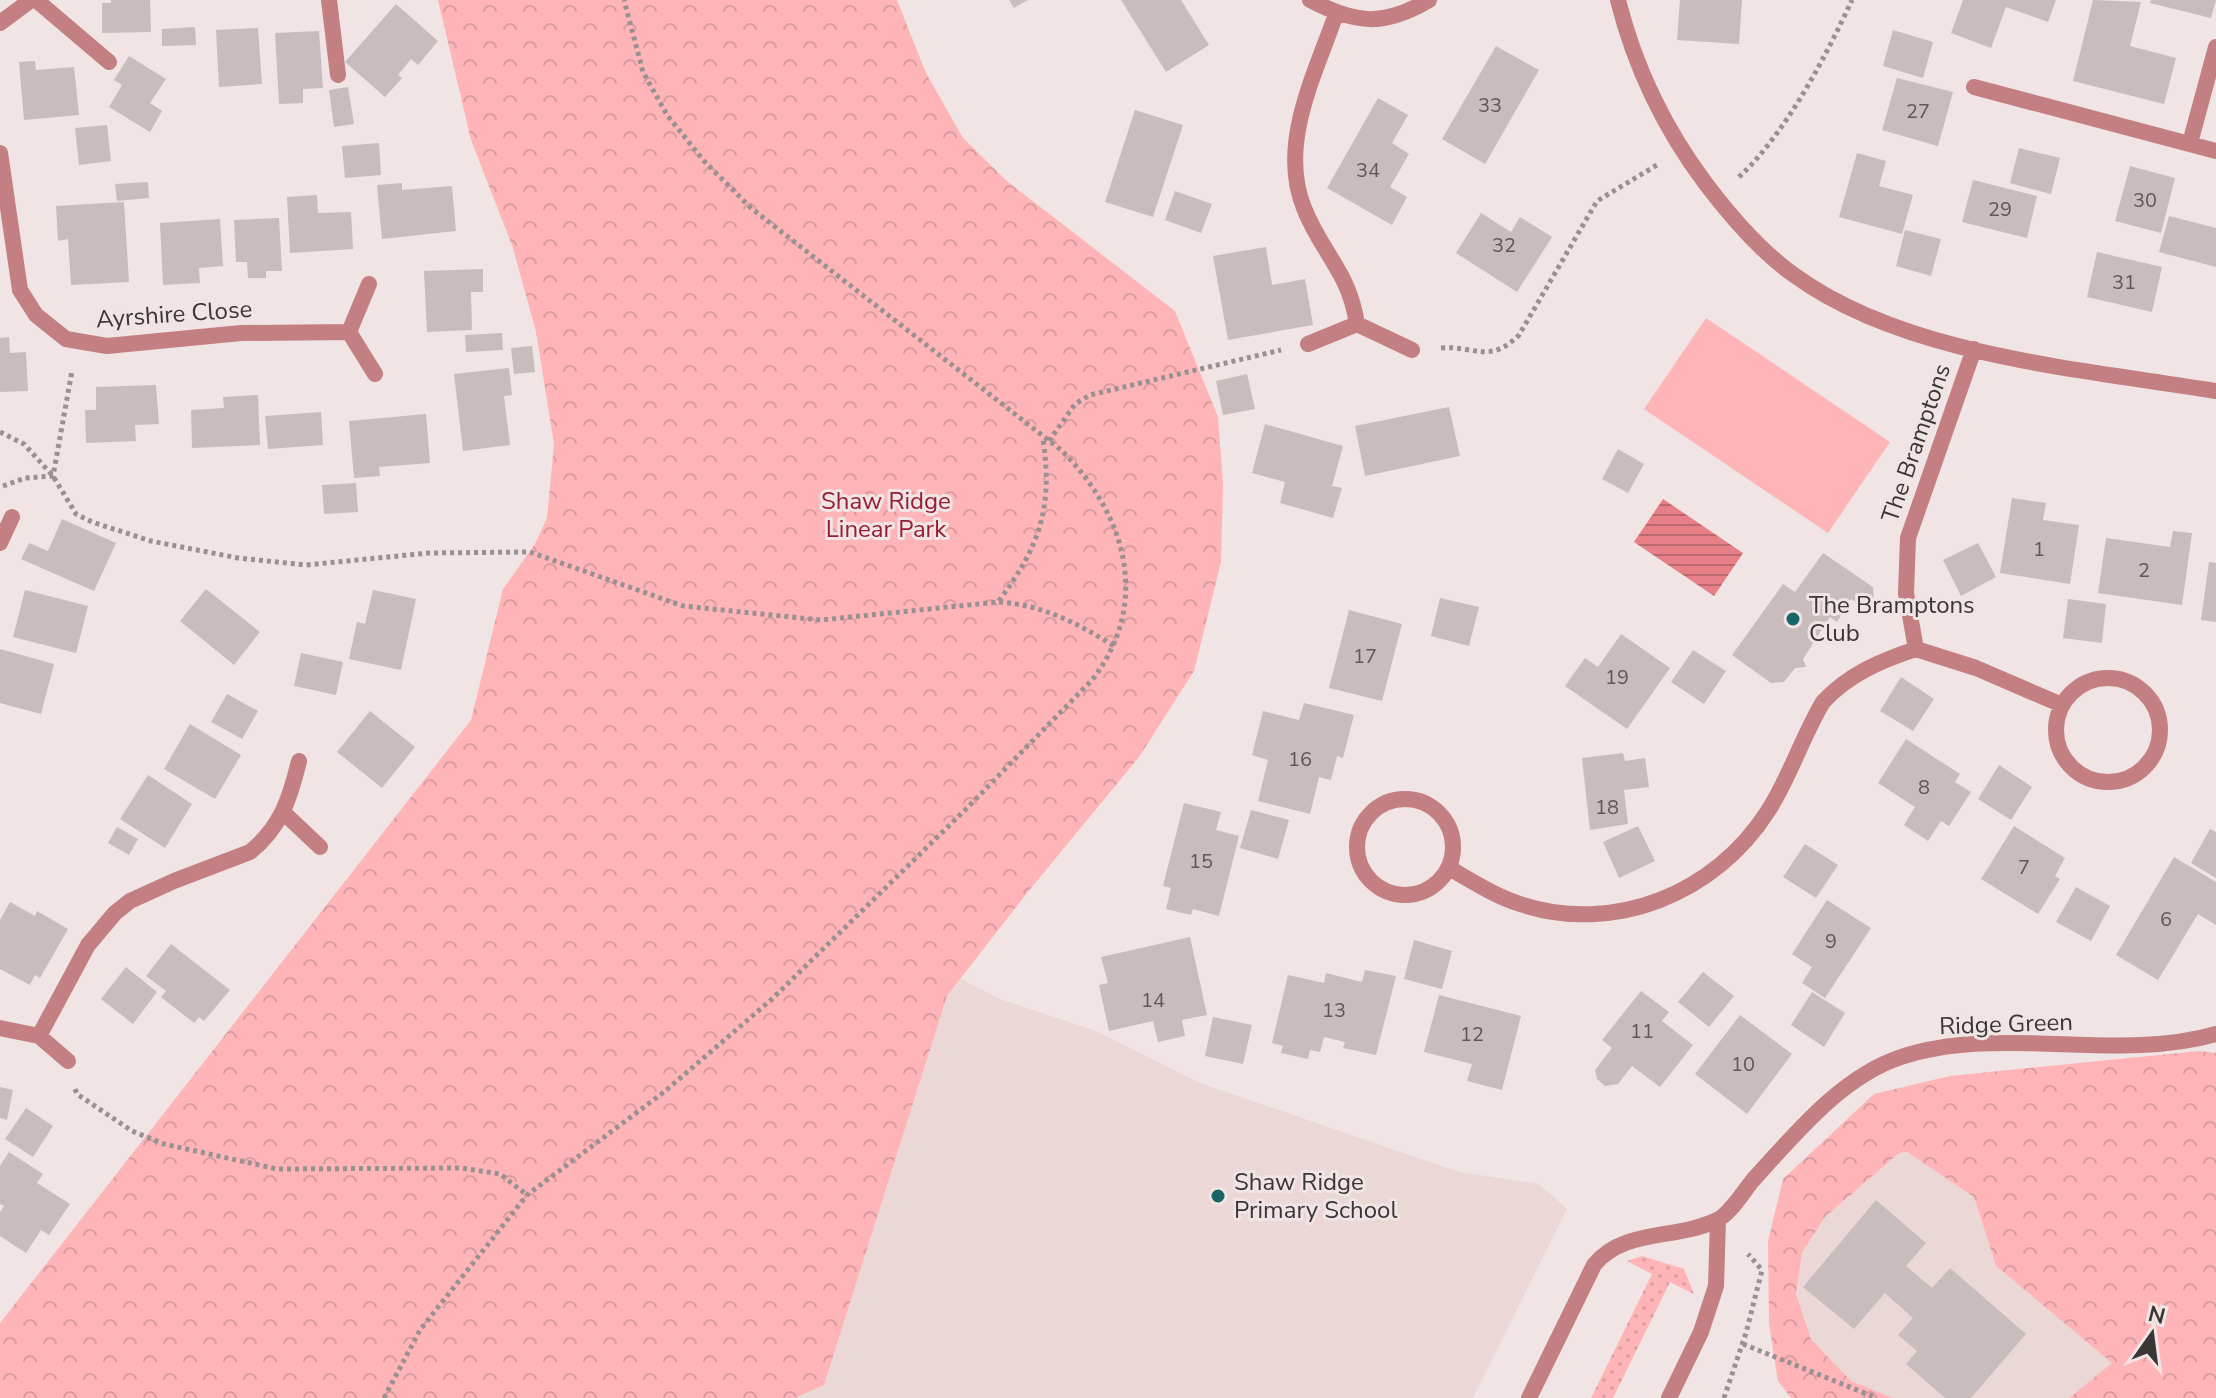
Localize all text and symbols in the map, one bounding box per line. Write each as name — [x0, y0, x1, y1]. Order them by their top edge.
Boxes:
house number: 33 — [1478, 92, 1502, 119]
house number: 27 — [1906, 98, 1930, 125]
house number: 34 — [1356, 157, 1380, 184]
house number: 30 — [2133, 187, 2157, 214]
house number: 29 — [1988, 196, 2012, 223]
house number: 32 — [1492, 232, 1516, 259]
house number: 31 — [2112, 269, 2136, 296]
street label: Ayrshire Close — [95, 293, 253, 335]
street label: The Bramptons — [1874, 359, 1958, 527]
park label: Shaw Ridge Linear Park — [821, 485, 951, 545]
house number: 1 — [2033, 536, 2045, 563]
house number: 2 — [2138, 557, 2150, 584]
place label: The Bramptons Club — [1809, 589, 1975, 649]
marker: The Bramptons Club — [1784, 610, 1802, 628]
house number: 17 — [1353, 643, 1377, 670]
house number: 19 — [1605, 664, 1629, 691]
house number: 16 — [1288, 746, 1312, 773]
house number: 8 — [1918, 774, 1930, 801]
house number: 18 — [1595, 794, 1619, 821]
house number: 15 — [1189, 848, 1213, 875]
house number: 7 — [2018, 854, 2030, 881]
house number: 6 — [2160, 906, 2172, 933]
house number: 9 — [1825, 928, 1837, 955]
house number: 14 — [1141, 987, 1165, 1014]
house number: 13 — [1322, 997, 1346, 1024]
street label: Ridge Green — [1939, 1006, 2073, 1042]
house number: 11 — [1630, 1018, 1654, 1045]
house number: 12 — [1460, 1021, 1484, 1048]
house number: 10 — [1731, 1051, 1755, 1078]
place label: Shaw Ridge Primary School — [1234, 1166, 1398, 1226]
marker: Shaw Ridge Primary School — [1209, 1187, 1227, 1205]
north arrow — [2112, 1294, 2192, 1374]
text: N — [2145, 1299, 2168, 1332]

